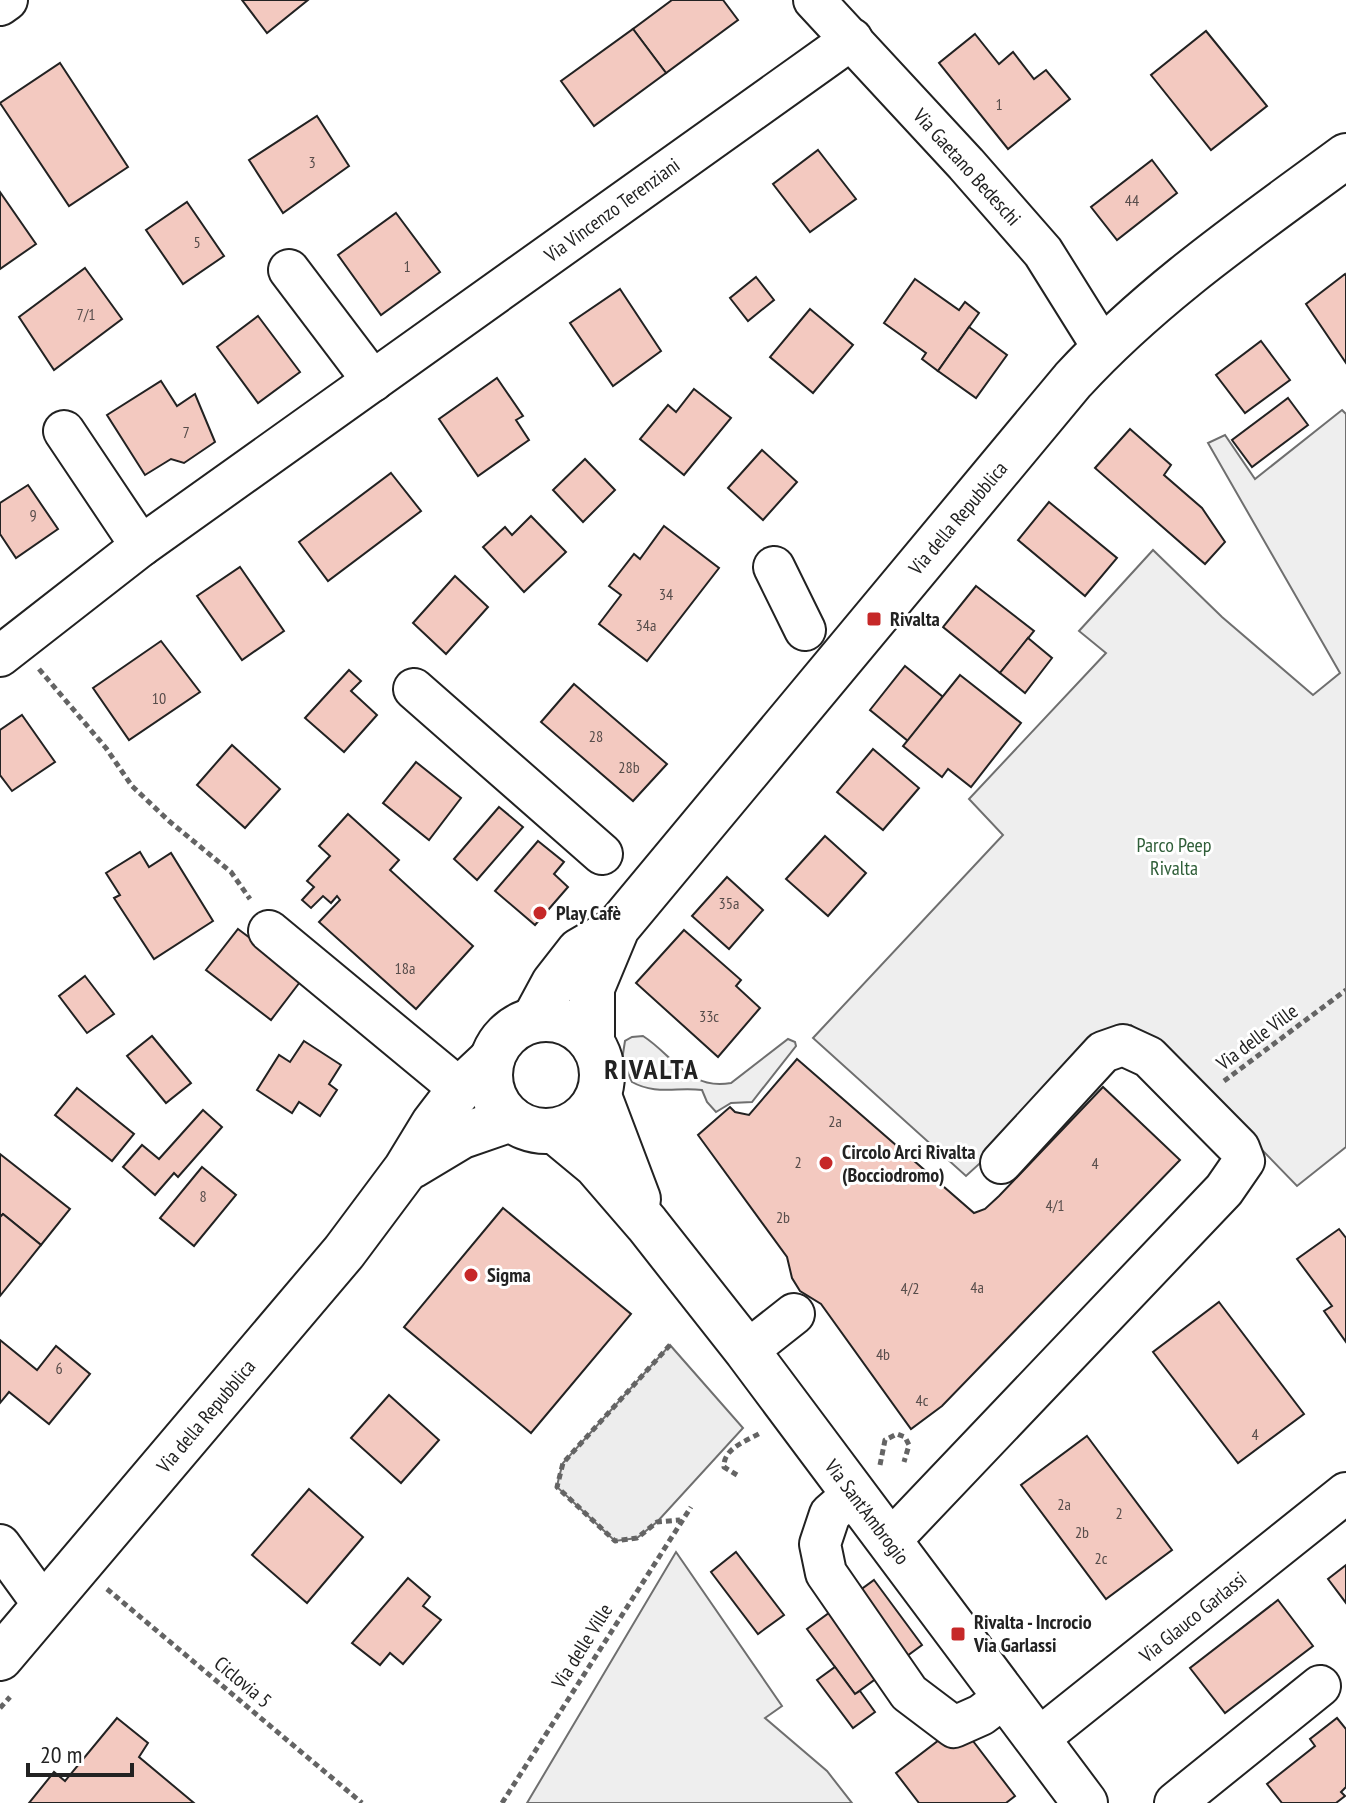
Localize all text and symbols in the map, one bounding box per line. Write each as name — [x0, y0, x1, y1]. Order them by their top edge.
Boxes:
house number: 1 — [995, 94, 1003, 114]
street label: Via Gaetano Bedeschi — [907, 102, 1026, 231]
house number: 3 — [308, 152, 316, 172]
street label: Via Vincenzo Terenziani — [538, 152, 685, 268]
house number: 44 — [1125, 190, 1139, 210]
house number: 5 — [193, 232, 201, 252]
house number: 1 — [403, 256, 411, 276]
house number: 7/1 — [76, 304, 96, 324]
house number: 7 — [182, 422, 190, 442]
street label: Via della Repubblica — [902, 456, 1013, 581]
house number: 9 — [29, 505, 37, 525]
house number: 34 — [659, 584, 673, 604]
place label: Rivalta — [890, 606, 940, 632]
marker: Rivalta — [865, 610, 883, 628]
house number: 34a — [636, 615, 656, 635]
house number: 10 — [152, 688, 166, 708]
house number: 28 — [589, 726, 603, 746]
house number: 28b — [618, 757, 640, 777]
park label: Parco Peep Rivalta — [1136, 832, 1212, 881]
house number: 35a — [719, 893, 739, 913]
place label: Play Cafè — [556, 900, 621, 926]
marker: Play Cafè — [531, 904, 549, 922]
house number: 18a — [395, 958, 415, 978]
street label: Via delle Ville — [1210, 998, 1303, 1077]
house number: 33c — [699, 1006, 719, 1026]
district label: RIVALTA — [604, 1050, 700, 1087]
house number: 2a — [828, 1111, 842, 1131]
place label: Circolo Arci Rivalta (Bocciodromo) — [842, 1139, 976, 1188]
house number: 2 — [794, 1152, 802, 1172]
house number: 4 — [1091, 1153, 1099, 1173]
marker: Circolo Arci Rivalta (Bocciodromo) — [817, 1154, 835, 1172]
house number: 8 — [199, 1186, 207, 1206]
house number: 4/1 — [1045, 1195, 1065, 1215]
house number: 2b — [776, 1207, 790, 1227]
place label: Sigma — [487, 1262, 531, 1288]
marker: Sigma — [462, 1266, 480, 1284]
house number: 4a — [970, 1277, 984, 1297]
house number: 4/2 — [900, 1278, 920, 1298]
house number: 4b — [876, 1344, 890, 1364]
street label: Via della Repubblica — [150, 1354, 261, 1479]
house number: 6 — [55, 1358, 63, 1378]
house number: 4c — [916, 1390, 929, 1410]
house number: 4 — [1251, 1424, 1259, 1444]
street label: Via Sant'Ambrogio — [818, 1453, 915, 1570]
house number: 2a — [1057, 1494, 1071, 1514]
house number: 2 — [1115, 1503, 1123, 1523]
house number: 2b — [1075, 1522, 1089, 1542]
house number: 2c — [1095, 1548, 1108, 1568]
street label: Via Glauco Garlassi — [1133, 1566, 1252, 1669]
street label: Via delle Ville — [545, 1599, 618, 1694]
place label: Rivalta - Incrocio Via Garlassi — [973, 1609, 1092, 1658]
marker: Rivalta - Incrocio Via Garlassi — [949, 1625, 967, 1643]
street label: Ciclovia 5 — [209, 1650, 277, 1714]
scale bar — [28, 1727, 132, 1777]
text: 20 m — [40, 1739, 82, 1770]

